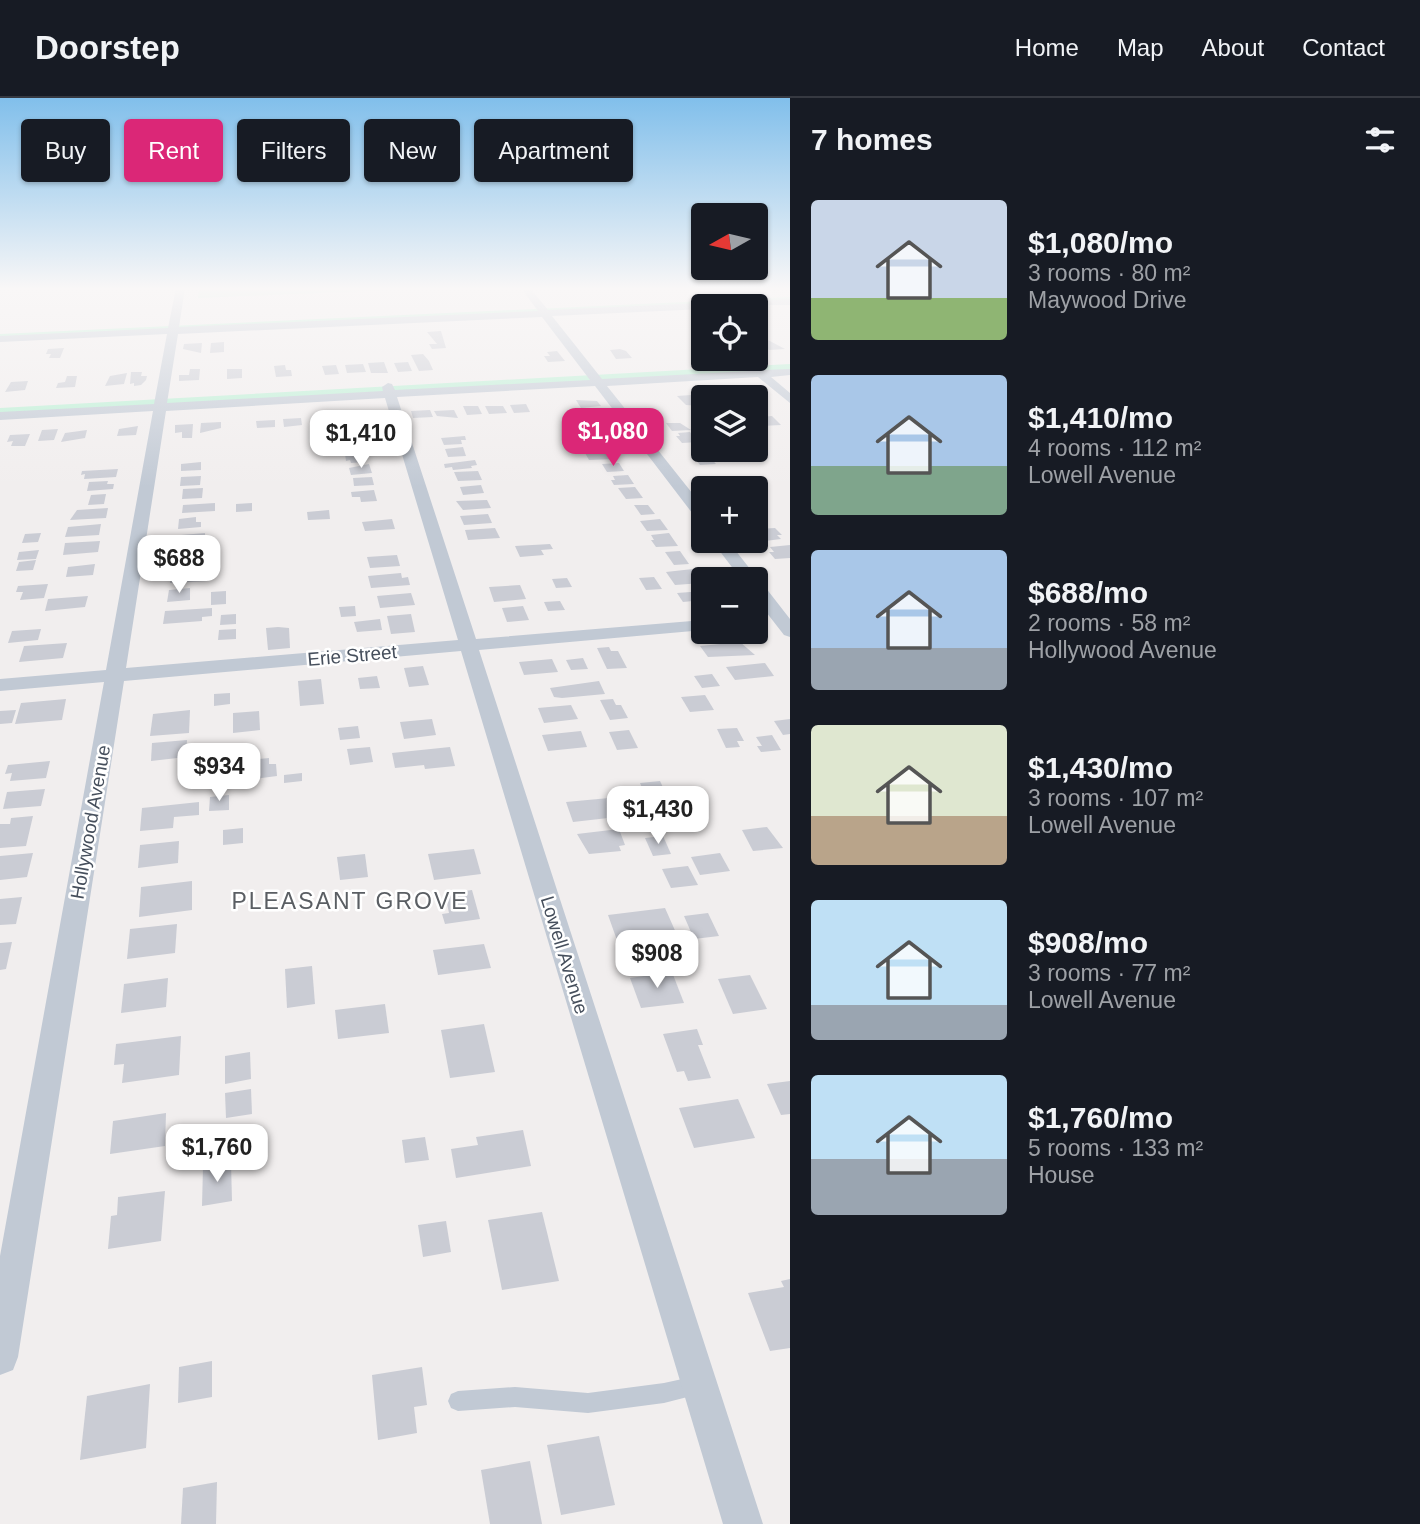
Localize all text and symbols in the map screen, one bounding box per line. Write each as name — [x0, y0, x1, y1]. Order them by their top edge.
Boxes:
text: Doorstep — [35, 29, 180, 66]
text: Home — [1015, 34, 1079, 61]
text: Map — [1117, 34, 1164, 61]
text: About — [1202, 34, 1264, 61]
text: Contact — [1302, 34, 1385, 61]
chip: Buy — [21, 119, 110, 182]
chip: Rent — [124, 119, 223, 182]
chip: Filters — [237, 119, 350, 182]
chip: New — [364, 119, 460, 182]
chip: Apartment — [474, 119, 633, 182]
icon: filters — [1361, 121, 1399, 159]
text: 7 homes — [811, 123, 933, 156]
north arrow — [691, 203, 768, 280]
map controls — [691, 203, 768, 644]
text: $1,080/mo — [1028, 226, 1173, 259]
icon: home — [867, 228, 951, 312]
text: 3 rooms · 80 m² — [1028, 260, 1190, 286]
text: Maywood Drive — [1028, 287, 1187, 313]
button: locate — [691, 294, 768, 371]
button: layers — [691, 385, 768, 462]
text: $1,410/mo — [1028, 401, 1173, 434]
icon: home — [867, 403, 951, 487]
pin: $1,080 — [556, 408, 670, 468]
pin: $1,410 — [304, 410, 418, 470]
text: $1,080 — [578, 418, 648, 444]
text: $1,410 — [326, 420, 396, 446]
text: 4 rooms · 112 m² — [1028, 435, 1201, 461]
text: Lowell Avenue — [1028, 462, 1176, 488]
button: + — [691, 476, 768, 553]
pin: $688 — [138, 536, 220, 595]
text: $688 — [153, 545, 205, 571]
button: − — [691, 567, 768, 644]
text: $688/mo — [1028, 576, 1148, 609]
icon: home — [867, 578, 951, 662]
text: 2 rooms · 58 m² — [1028, 610, 1190, 636]
text: Hollywood Avenue — [1028, 637, 1217, 663]
street label: Erie Street — [306, 641, 398, 670]
street label: Hollywood Avenue — [67, 743, 114, 901]
pin: $934 — [178, 744, 260, 803]
text: $1,430/mo — [1028, 751, 1173, 784]
text: $934 — [193, 753, 245, 779]
icon: home — [867, 753, 951, 837]
text: 3 rooms · 107 m² — [1028, 785, 1203, 811]
pin: $1,430 — [601, 786, 715, 846]
text: $1,430 — [623, 796, 693, 822]
text: Lowell Avenue — [1028, 812, 1176, 838]
district label: PLEASANT GROVE — [231, 888, 469, 914]
street label: Lowell Avenue — [537, 894, 592, 1017]
text: $908/mo — [1028, 926, 1148, 959]
icon: home — [867, 928, 951, 1012]
pin: $908 — [616, 930, 698, 990]
text: $908 — [631, 940, 683, 966]
text: 3 rooms · 77 m² — [1028, 960, 1190, 986]
text: Lowell Avenue — [1028, 987, 1176, 1013]
text: $1,760/mo — [1028, 1101, 1173, 1134]
icon: home — [867, 1103, 951, 1187]
pin: $1,760 — [160, 1124, 274, 1184]
text: $1,760 — [182, 1134, 252, 1160]
text: 5 rooms · 133 m² — [1028, 1135, 1203, 1161]
text: House — [1028, 1162, 1094, 1188]

